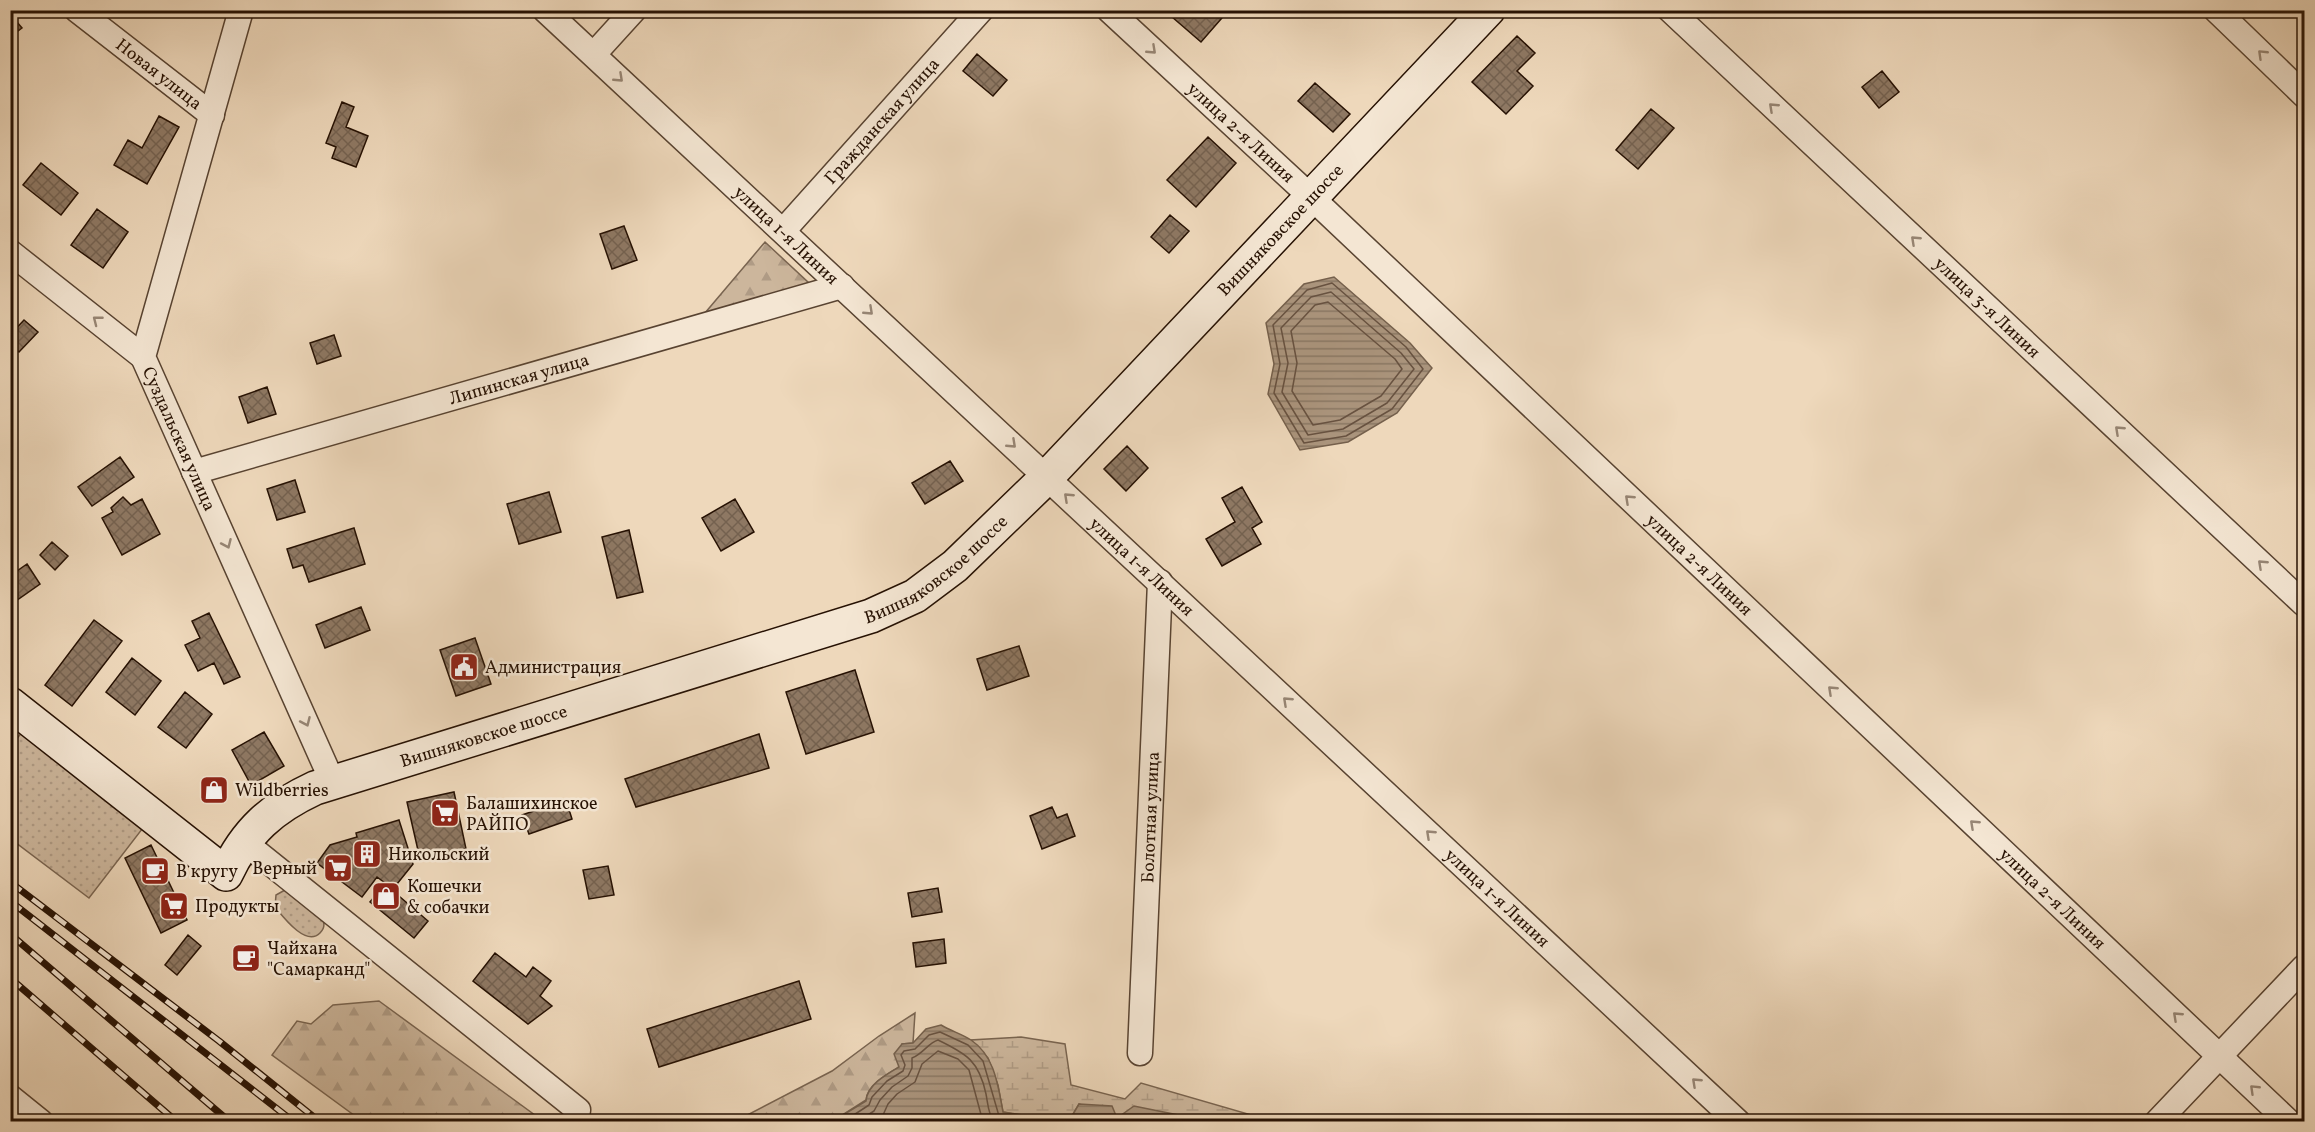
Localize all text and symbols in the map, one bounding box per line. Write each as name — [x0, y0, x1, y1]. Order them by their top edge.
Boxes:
street label: Новая улица — [110, 33, 207, 117]
one-way arrow — [1145, 43, 1155, 54]
one-way arrow — [2258, 50, 2269, 61]
street label: Гражданская улица — [819, 53, 946, 191]
one-way arrow — [612, 71, 623, 82]
street label: улица 2-я Линия — [1181, 77, 1299, 190]
one-way arrow — [1769, 103, 1780, 114]
street label: Вишняковское шоссе — [1213, 159, 1350, 303]
street label: улица 1-я Линия — [727, 181, 843, 291]
one-way arrow — [1912, 236, 1922, 247]
street label: улица 3-я Линия — [1928, 252, 2045, 365]
one-way arrow — [862, 304, 873, 315]
one-way arrow — [92, 317, 103, 328]
street label: Липинская улица — [446, 348, 592, 412]
street label: Суздальская улица — [135, 363, 221, 515]
one-way arrow — [2116, 427, 2127, 438]
one-way arrow — [1005, 437, 1016, 448]
one-way arrow — [1064, 493, 1075, 504]
one-way arrow — [1626, 495, 1636, 506]
street label: улица 2-я Линия — [1640, 509, 1757, 622]
street label: Вишняковское шоссе — [861, 510, 1014, 631]
street label: улица 1-я Линия — [1083, 512, 1199, 623]
one-way arrow — [219, 538, 231, 549]
one-way arrow — [2258, 560, 2269, 571]
public building icon: Администрация — [448, 651, 480, 683]
place label: Администрация — [485, 656, 621, 681]
one-way arrow — [1829, 687, 1840, 698]
one-way arrow — [1284, 697, 1294, 708]
street label: Вишняковское шоссе — [397, 700, 571, 775]
one-way arrow — [299, 716, 311, 727]
street label: Болотная улица — [1136, 751, 1167, 884]
shop icon: Wildberries — [198, 774, 230, 806]
place label: Wildberries — [235, 779, 329, 804]
place label: Балашихинское РАЙПО — [466, 792, 598, 838]
supermarket icon: Балашихинское РАЙПО — [429, 797, 461, 829]
one-way arrow — [1970, 820, 1981, 831]
one-way arrow — [1426, 830, 1437, 841]
building icon: Никольский — [351, 838, 383, 870]
place label: Никольский — [388, 843, 490, 868]
street label: улица 2-я Линия — [1993, 843, 2110, 956]
street label: улица 1-я Линия — [1438, 844, 1554, 954]
supermarket icon: Верный — [322, 852, 354, 884]
cafe icon: В кругу — [139, 855, 171, 887]
place label: Верный — [252, 857, 317, 882]
place label: В кругу — [176, 860, 238, 885]
place label: Кошечки & собачки — [407, 875, 490, 921]
shop icon: Кошечки & собачки — [370, 880, 402, 912]
supermarket icon: Продукты — [158, 890, 190, 922]
place label: Продукты — [195, 895, 280, 920]
place label: Чайхана "Самарканд" — [267, 937, 370, 983]
cafe icon: Чайхана "Самарканд" — [230, 942, 262, 974]
one-way arrow — [2173, 1012, 2184, 1023]
one-way arrow — [1692, 1078, 1703, 1089]
one-way arrow — [2251, 1085, 2262, 1096]

